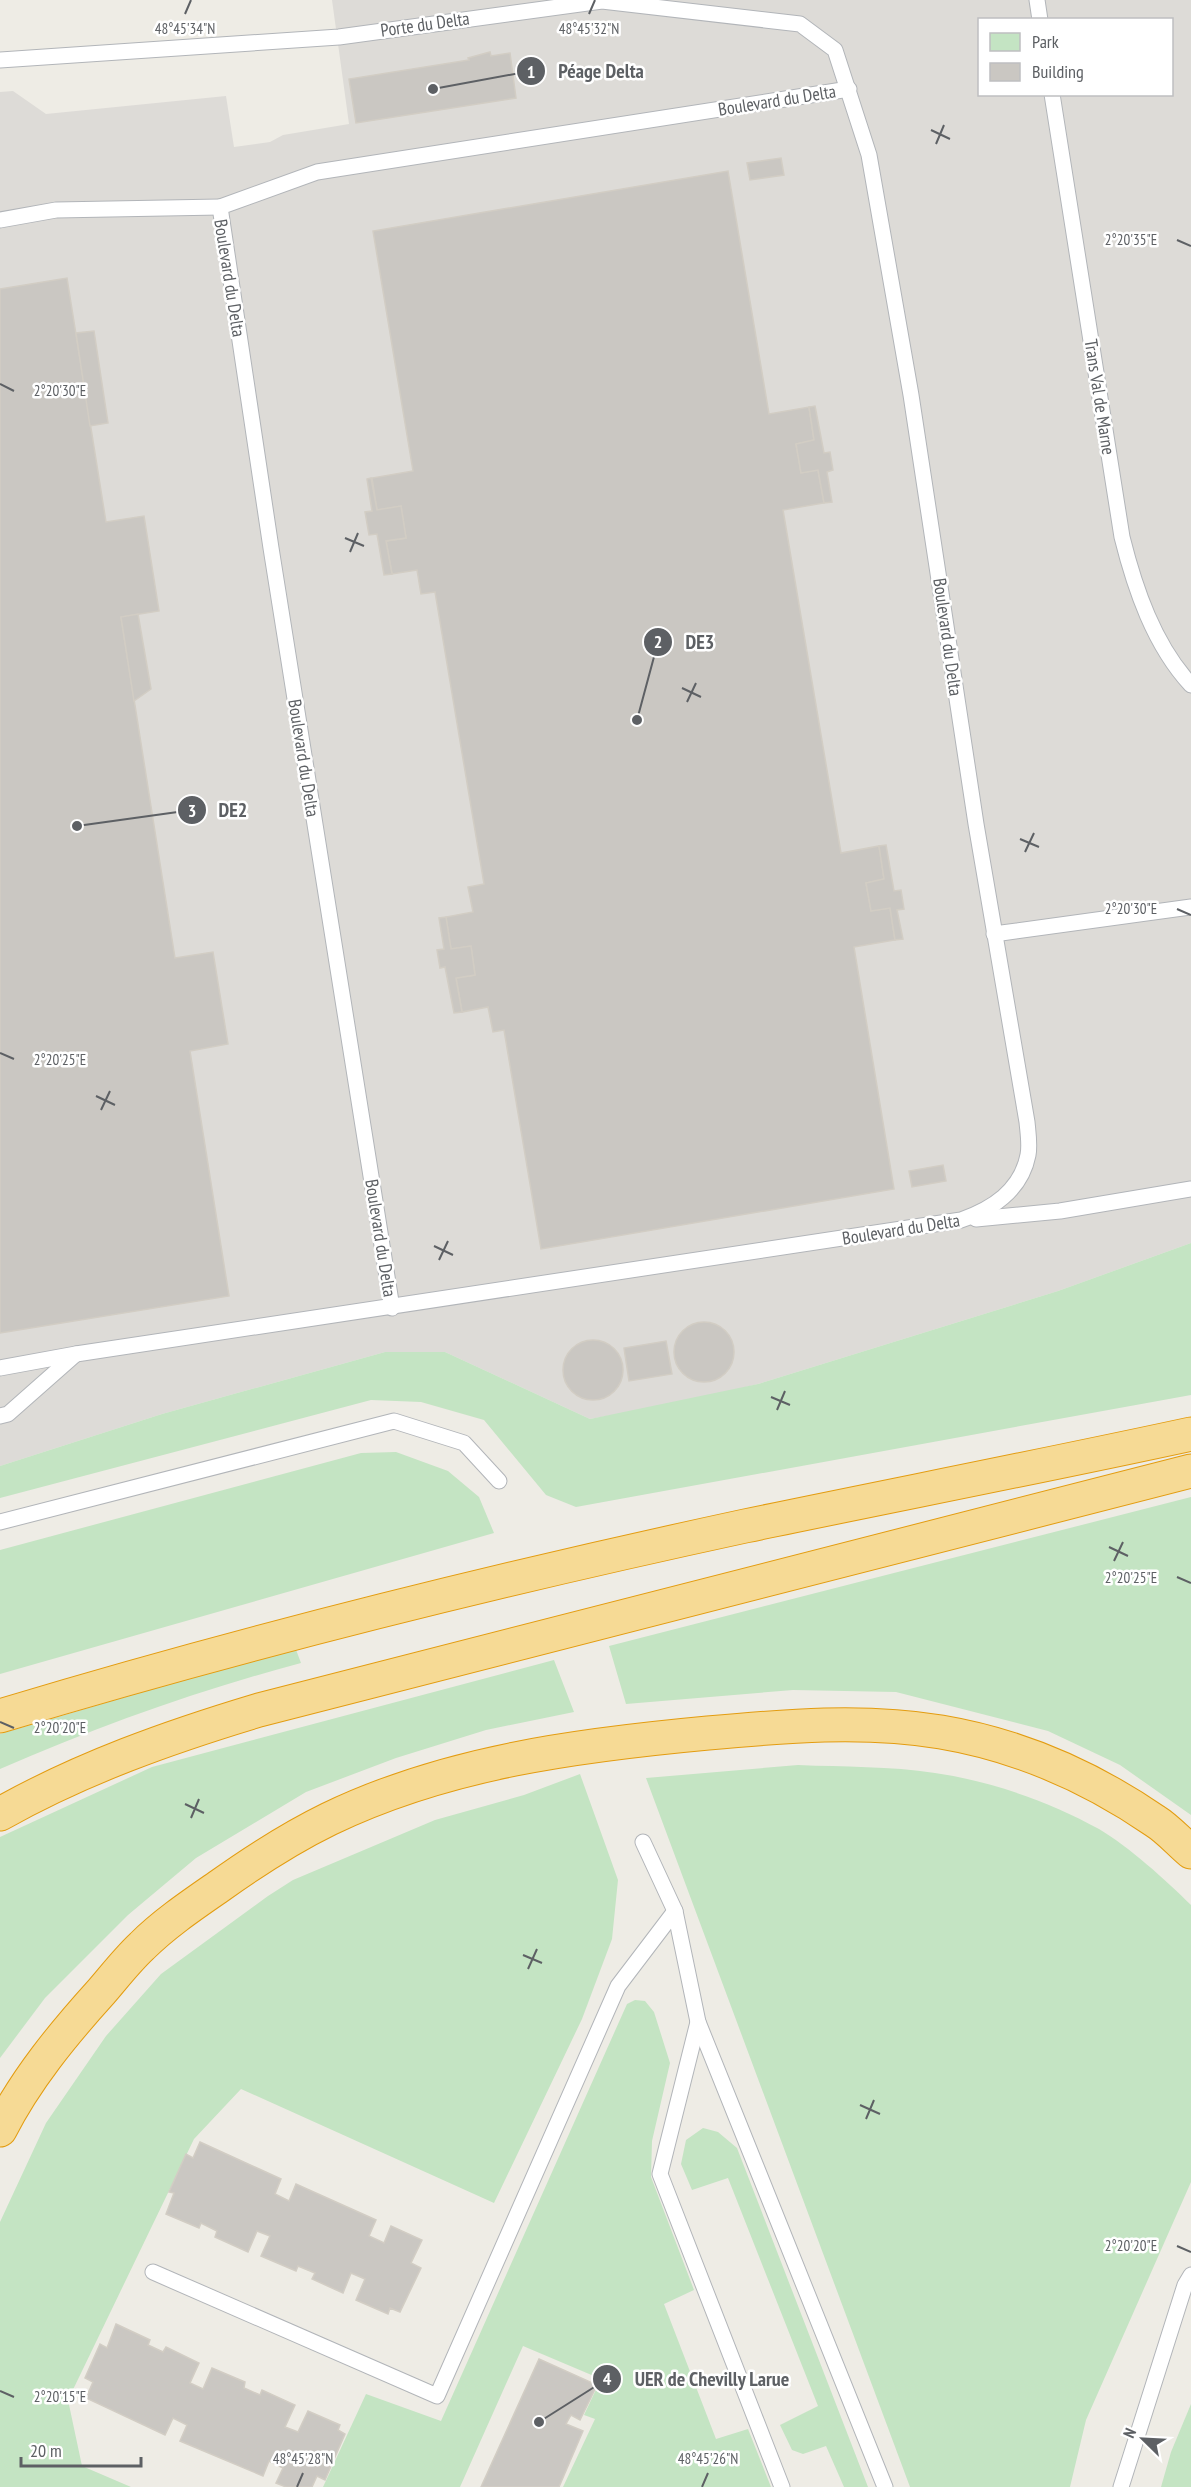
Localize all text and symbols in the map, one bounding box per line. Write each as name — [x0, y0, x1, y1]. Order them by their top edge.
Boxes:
street label: Porte du Delta — [379, 6, 471, 42]
legend — [978, 18, 1173, 96]
text: 48°45'34"N — [155, 19, 215, 38]
text: 48°45'32"N — [559, 19, 619, 38]
text: Park — [1032, 30, 1059, 53]
callout: Péage Delta — [516, 52, 656, 90]
text: Péage Delta — [558, 58, 644, 84]
text: 1 — [527, 60, 535, 83]
text: Building — [1032, 60, 1084, 83]
street label: Boulevard du Delta — [717, 79, 837, 121]
street label: Boulevard du Delta — [209, 218, 251, 338]
text: 2°20'35"E — [1105, 230, 1157, 249]
street label: Trans Val de Marne — [1080, 338, 1120, 456]
text: 2°20'30"E — [34, 381, 86, 400]
street label: Boulevard du Delta — [928, 577, 968, 697]
callout: DE3 — [643, 623, 726, 661]
text: DE3 — [686, 629, 714, 655]
text: 2 — [654, 630, 662, 653]
street label: Boulevard du Delta — [283, 698, 325, 818]
callout: DE2 — [177, 791, 260, 829]
text: DE2 — [219, 797, 247, 823]
text: 3 — [188, 799, 196, 822]
text: 2°20'30"E — [1105, 899, 1157, 918]
text: 2°20'25"E — [34, 1050, 86, 1069]
street label: Boulevard du Delta — [360, 1178, 402, 1298]
street label: Boulevard du Delta — [841, 1208, 961, 1250]
text: 2°20'25"E — [1105, 1568, 1157, 1587]
text: 2°20'20"E — [34, 1718, 86, 1737]
text: 2°20'20"E — [1105, 2236, 1157, 2255]
callout: UER de Chevilly Larue — [592, 2360, 802, 2398]
text: UER de Chevilly Larue — [635, 2366, 789, 2392]
text: 4 — [603, 2367, 612, 2390]
text: 2°20'15"E — [34, 2387, 86, 2406]
north arrow — [1113, 2409, 1173, 2469]
text: N — [1118, 2425, 1140, 2441]
scale bar — [21, 2430, 141, 2468]
text: 20 m — [30, 2439, 62, 2462]
text: 48°45'28"N — [273, 2449, 333, 2468]
text: 48°45'26"N — [678, 2449, 738, 2468]

